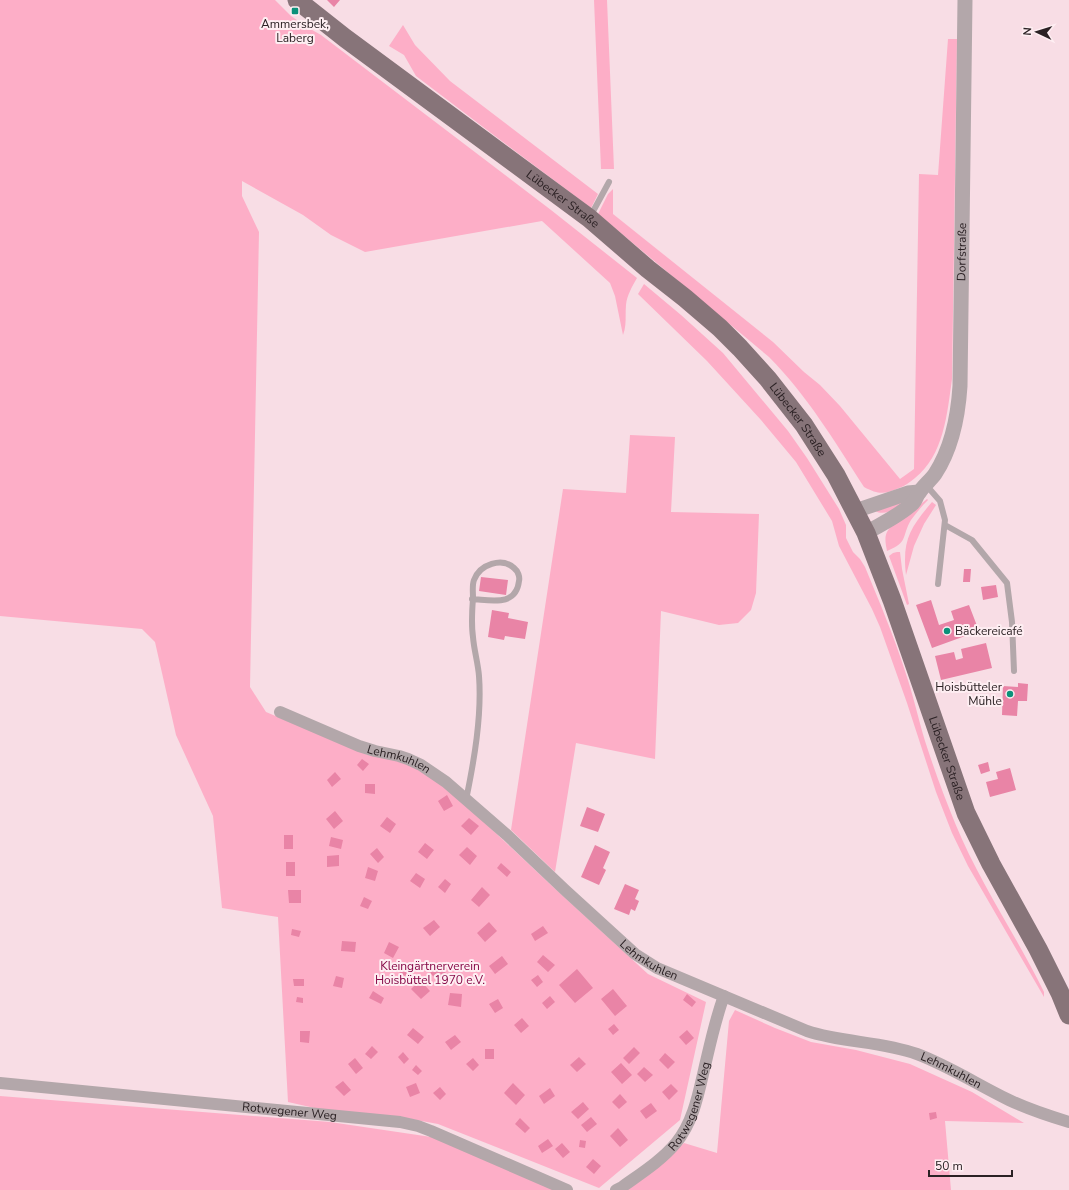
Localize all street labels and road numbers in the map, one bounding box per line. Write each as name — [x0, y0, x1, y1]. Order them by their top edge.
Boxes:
street label: Lübecker Straße — [523, 166, 603, 232]
street label: Dorfstraße — [953, 223, 970, 281]
street label: Lübecker Straße — [766, 379, 830, 460]
street label: Lübecker Straße — [925, 714, 969, 802]
street label: Lehmkuhlen — [365, 741, 434, 777]
street label: Lehmkuhlen — [616, 936, 681, 984]
street label: Lehmkuhlen — [918, 1048, 984, 1092]
street label: Rotwegener Weg — [665, 1060, 714, 1154]
street label: Rotwegener Weg — [241, 1099, 338, 1124]

